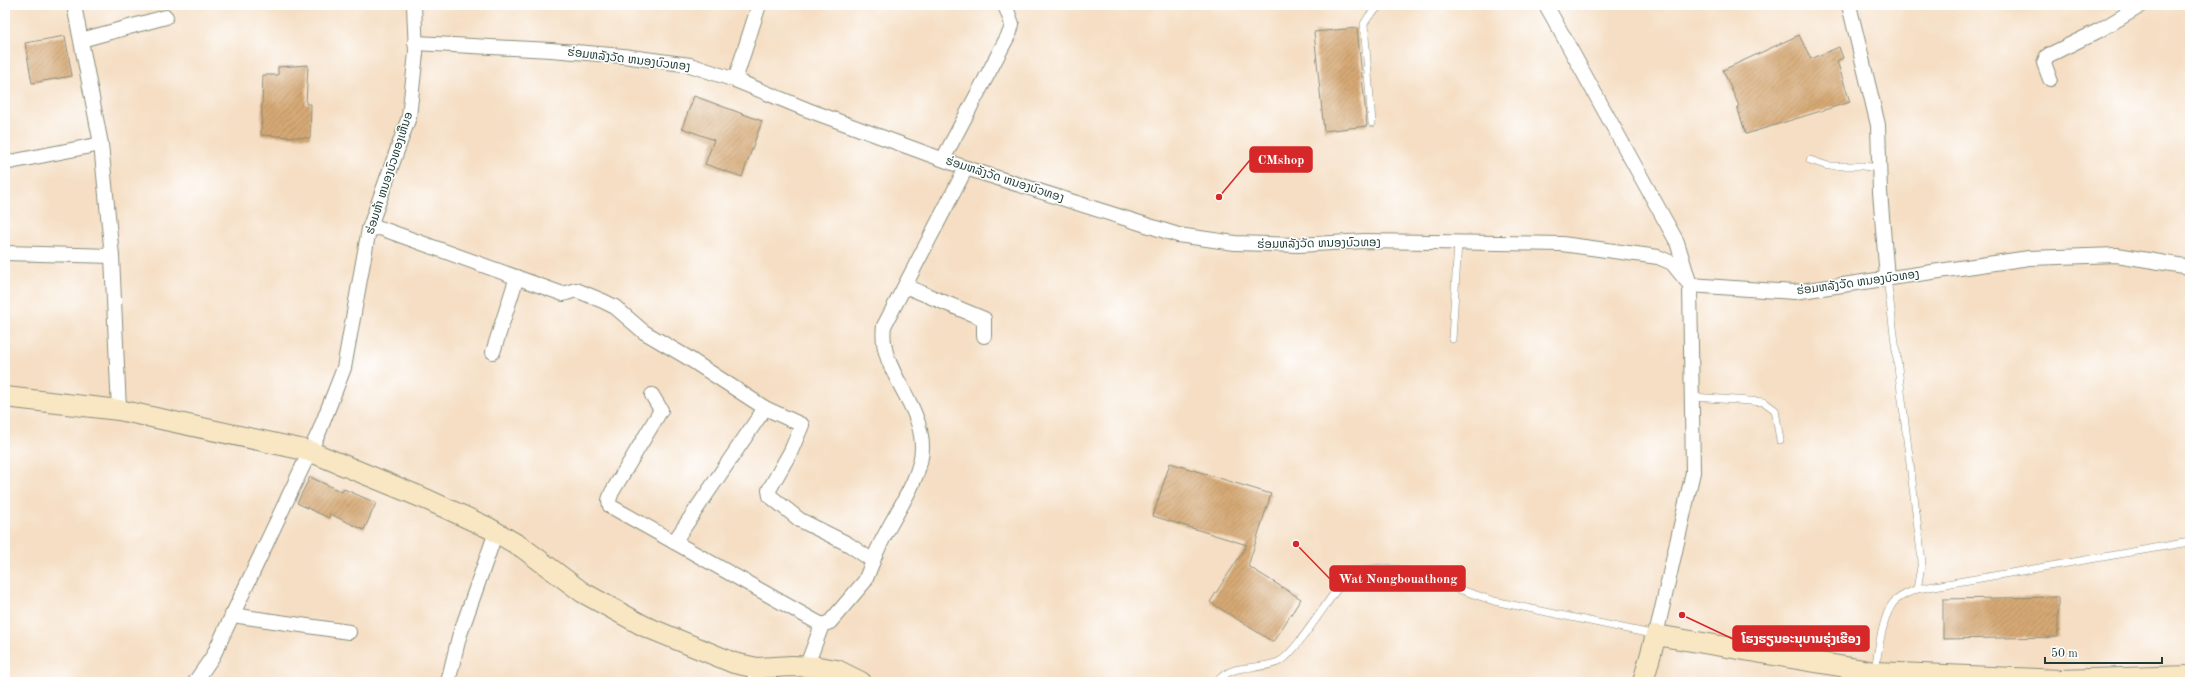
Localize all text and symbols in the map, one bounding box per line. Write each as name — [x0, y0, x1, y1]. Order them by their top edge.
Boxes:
street label: ຮ່ອມຫລັງວັດ ຫນອງບົວທອງ — [567, 45, 691, 73]
street label: ຮ່ອມຫ້າ ຫນອງບົວທອງເຫືນອ — [363, 110, 415, 236]
callout: CMshop — [1250, 147, 1312, 172]
street label: ຮ່ອມຫລັງວັດ ຫນອງບົວທອງ — [944, 153, 1066, 205]
text: CMshop — [1258, 154, 1304, 167]
street label: ຮ່ອມຫລັງວັດ ຫນອງບົວທອງ — [1257, 235, 1381, 251]
street label: ຮ່ອມຫລັງວັດ ຫນອງບົວທອງ — [1796, 266, 1920, 298]
callout: Wat Nongbouathong — [1330, 566, 1465, 591]
text: Wat Nongbouathong — [1339, 573, 1458, 586]
callout: ໂຮງຮຽນອະນຸບານຮຸ່ງເຮືອງ — [1733, 626, 1869, 651]
text: ໂຮງຮຽນອະນຸບານຮຸ່ງເຮືອງ — [1740, 632, 1861, 647]
scale bar — [2045, 639, 2162, 665]
text: 50 m — [2051, 647, 2078, 660]

